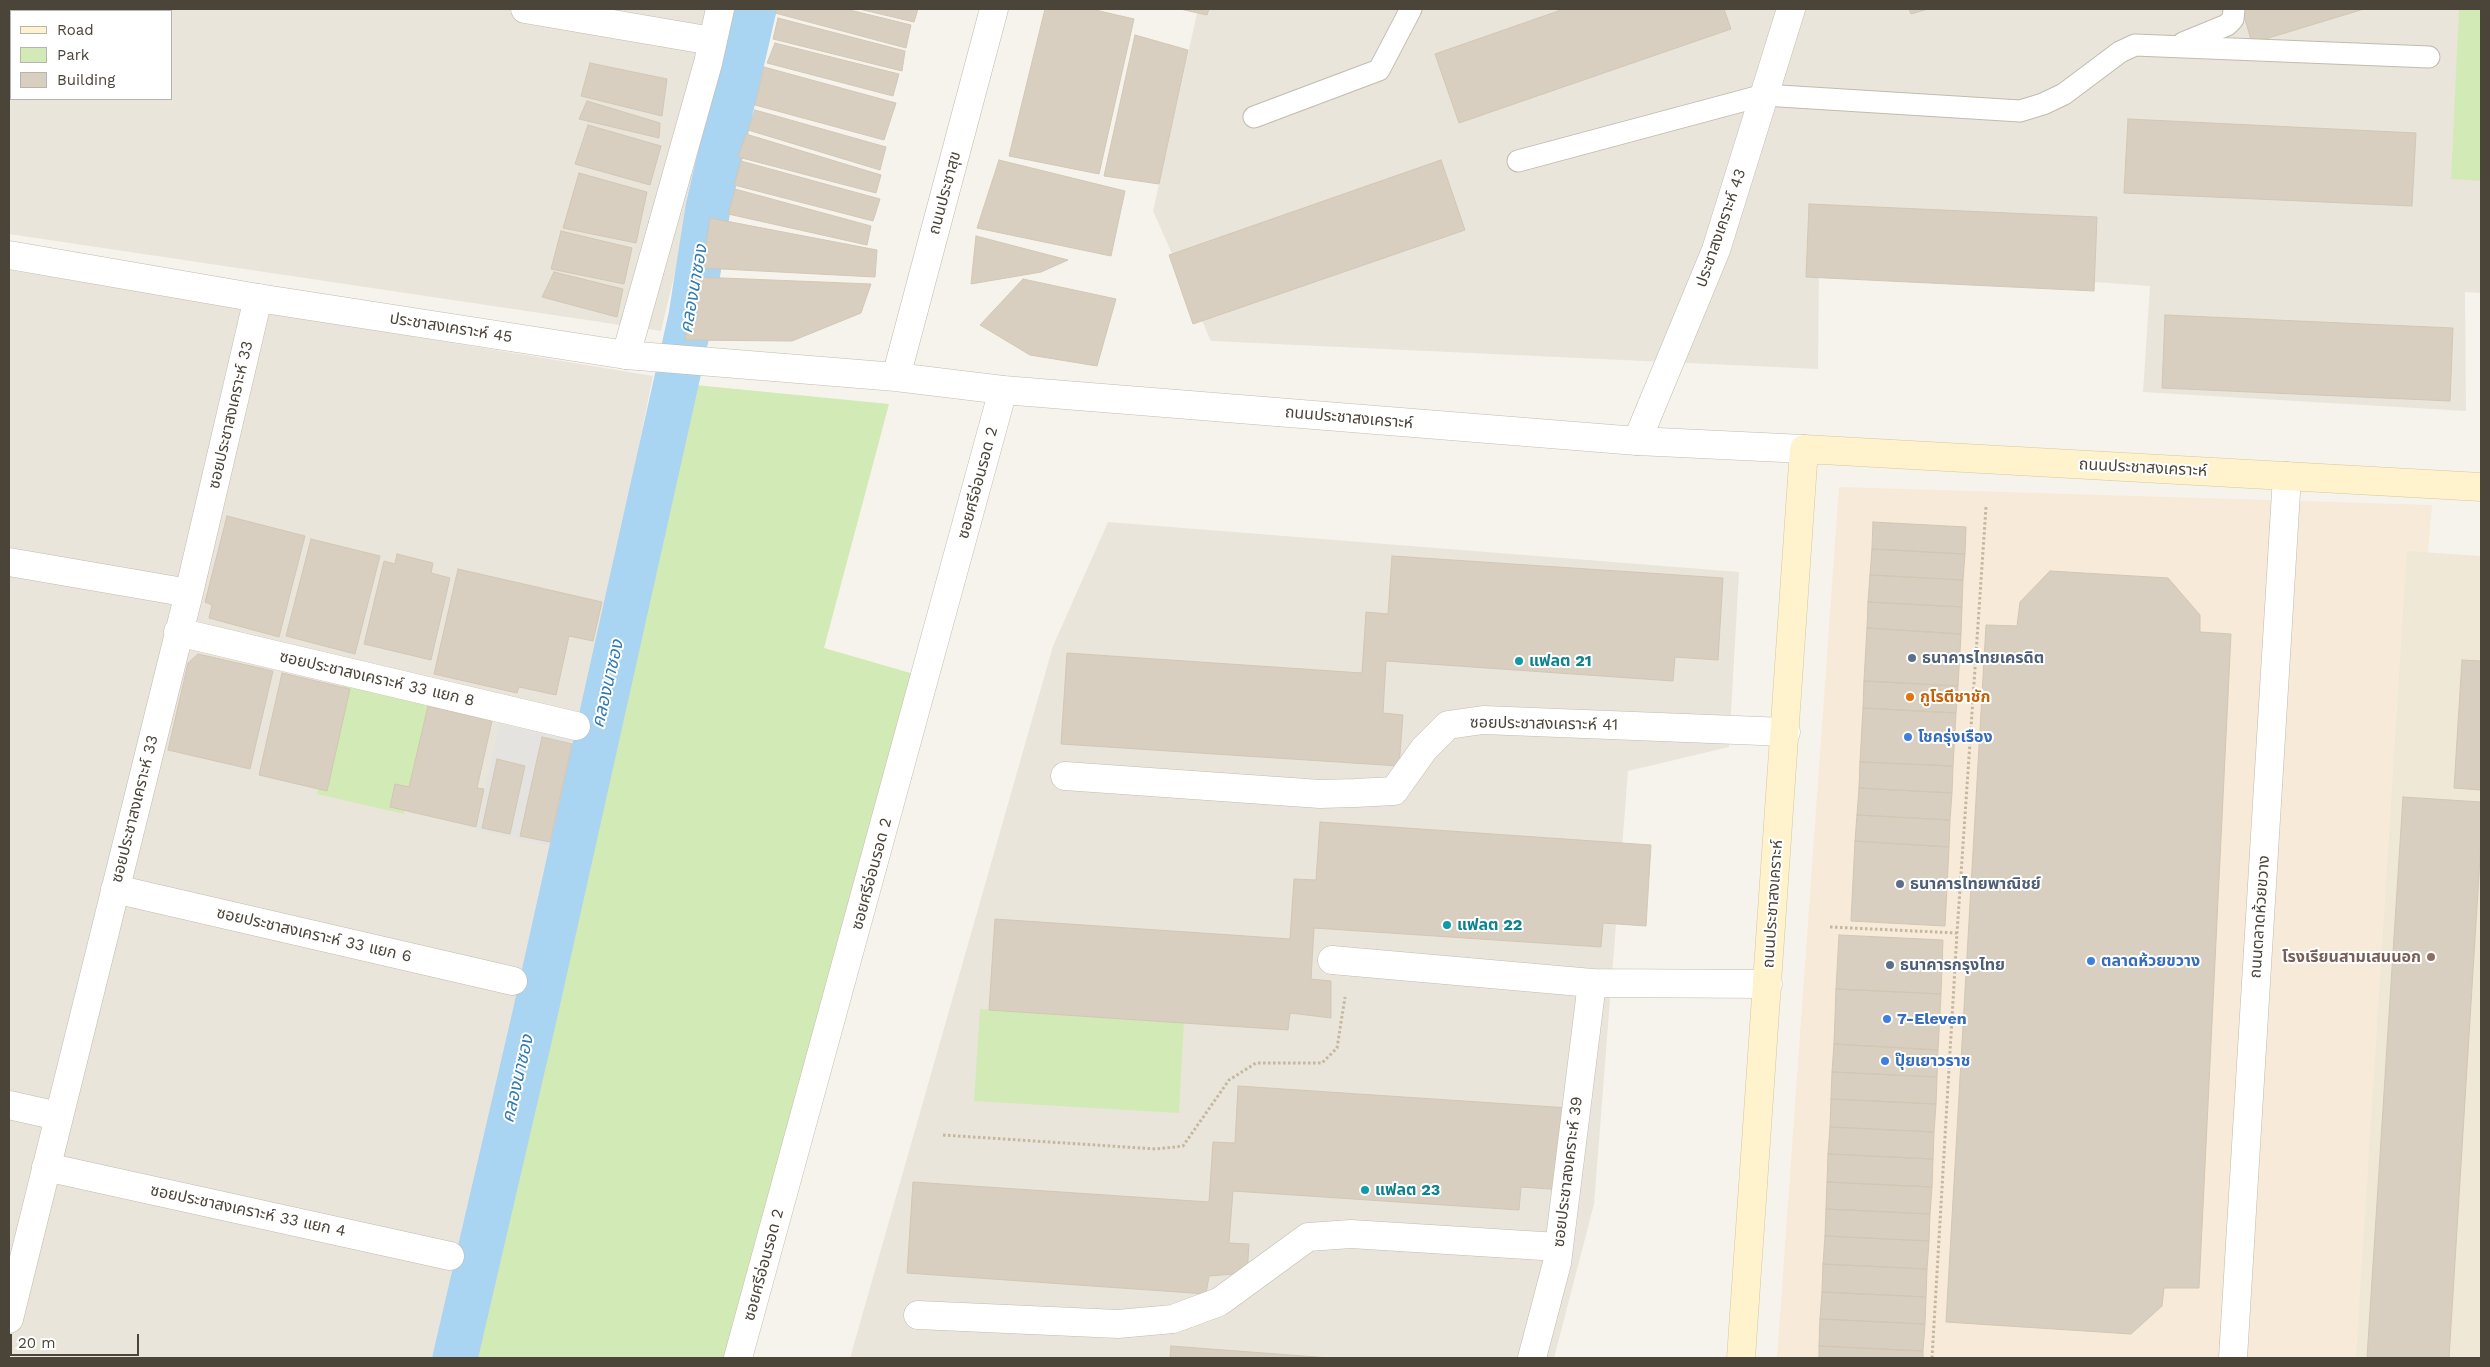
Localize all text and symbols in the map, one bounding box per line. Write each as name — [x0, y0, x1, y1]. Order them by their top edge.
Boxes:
legend — [10, 10, 172, 100]
text: Road — [57, 21, 94, 39]
text: Park — [57, 46, 89, 64]
text: Building — [57, 71, 115, 89]
street label: ถนนประชาสุข — [925, 149, 965, 237]
street label: ประชาสงเคราะห์ 43 — [1692, 166, 1750, 290]
water label: คลองนาซอง — [676, 243, 712, 335]
street label: ประชาสงเคราะห์ 45 — [388, 309, 514, 347]
street label: ซอยประชาสงเคราะห์ 33 — [205, 339, 257, 491]
street label: ถนนประชาสงเคราะห์ — [1284, 403, 1414, 433]
street label: ซอยศรีอ่อนรอด 2 — [954, 425, 1002, 541]
street label: ถนนประชาสงเคราะห์ — [2078, 455, 2208, 481]
water label: คลองนาซอง — [587, 638, 629, 730]
street label: ซอยประชาสงเคราะห์ 33 แยก 8 — [278, 647, 476, 711]
place label: ธนาคารไทยเครดิต — [1922, 648, 2044, 668]
place label: แฟลต 21 — [1529, 651, 1592, 671]
marker: ธนาคารไทยเครดิต — [1906, 652, 1918, 664]
marker: แฟลต 21 — [1513, 655, 1525, 667]
place label: กูโรตีชาชัก — [1920, 687, 1990, 707]
marker: กูโรตีชาชัก — [1904, 691, 1916, 703]
street label: ซอยประชาสงเคราะห์ 41 — [1470, 713, 1618, 735]
place label: โชครุ่งเรือง — [1918, 727, 1993, 747]
marker: โชครุ่งเรือง — [1902, 731, 1914, 743]
street label: ซอยประชาสงเคราะห์ 33 — [107, 733, 163, 885]
street label: ซอยศรีอ่อนรอด 2 — [848, 816, 896, 932]
street label: ถนนประชาสงเคราะห์ — [1759, 839, 1787, 969]
street label: ถนนตลาดห้วยขวาง — [2246, 855, 2274, 979]
place label: ธนาคารไทยพาณิชย์ — [1910, 874, 2041, 894]
marker: ธนาคารไทยพาณิชย์ — [1894, 878, 1906, 890]
street label: ซอยประชาสงเคราะห์ 33 แยก 6 — [215, 903, 413, 967]
place label: แฟลต 22 — [1457, 915, 1522, 935]
marker: แฟลต 22 — [1441, 919, 1453, 931]
place label: โรงเรียนสามเสนนอก — [2282, 947, 2421, 967]
place label: ตลาดห้วยขวาง — [2101, 951, 2200, 971]
marker: โรงเรียนสามเสนนอก — [2425, 951, 2437, 963]
place label: ธนาคารกรุงไทย — [1900, 955, 2005, 975]
marker: ตลาดห้วยขวาง — [2085, 955, 2097, 967]
marker: ธนาคารกรุงไทย — [1884, 959, 1896, 971]
place label: 7-Eleven — [1897, 1009, 1967, 1029]
marker: 7-Eleven — [1881, 1013, 1893, 1025]
water label: คลองนาซอง — [497, 1033, 539, 1125]
place label: ปุ๊ยเยาวราช — [1895, 1051, 1970, 1071]
marker: ปุ๊ยเยาวราช — [1879, 1055, 1891, 1067]
street label: ซอยประชาสงเคราะห์ 39 — [1549, 1096, 1587, 1248]
place label: แฟลต 23 — [1375, 1180, 1440, 1200]
street label: ซอยประชาสงเคราะห์ 33 แยก 4 — [148, 1181, 348, 1241]
marker: แฟลต 23 — [1359, 1184, 1371, 1196]
street label: ซอยศรีอ่อนรอด 2 — [740, 1207, 788, 1323]
scale bar — [12, 1324, 141, 1356]
text: 20 m — [18, 1334, 56, 1352]

